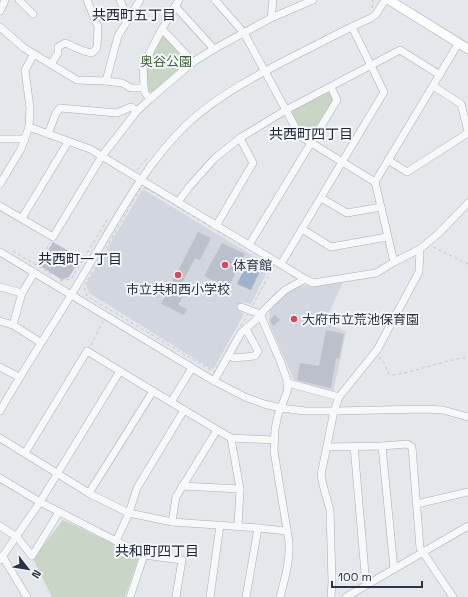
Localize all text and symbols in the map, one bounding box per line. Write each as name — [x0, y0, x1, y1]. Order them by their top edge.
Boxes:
district label: 共西町五丁目 — [92, 6, 176, 24]
park label: 奥谷公園 — [140, 53, 192, 70]
district label: 共西町四丁目 — [269, 125, 353, 143]
district label: 共西町一丁目 — [38, 250, 122, 268]
place label: 体育館 — [233, 257, 272, 274]
marker: 体育館 — [220, 260, 230, 270]
marker: 市立共和西小学校 — [173, 270, 183, 280]
place label: 市立共和西小学校 — [126, 281, 230, 298]
place label: 大府市立荒池保育園 — [302, 311, 419, 328]
marker: 大府市立荒池保育園 — [289, 314, 299, 324]
district label: 共和町四丁目 — [115, 542, 199, 560]
north arrow — [8, 549, 48, 589]
scale bar — [332, 563, 422, 589]
text: N — [29, 567, 44, 581]
text: 100 m — [338, 569, 372, 585]

